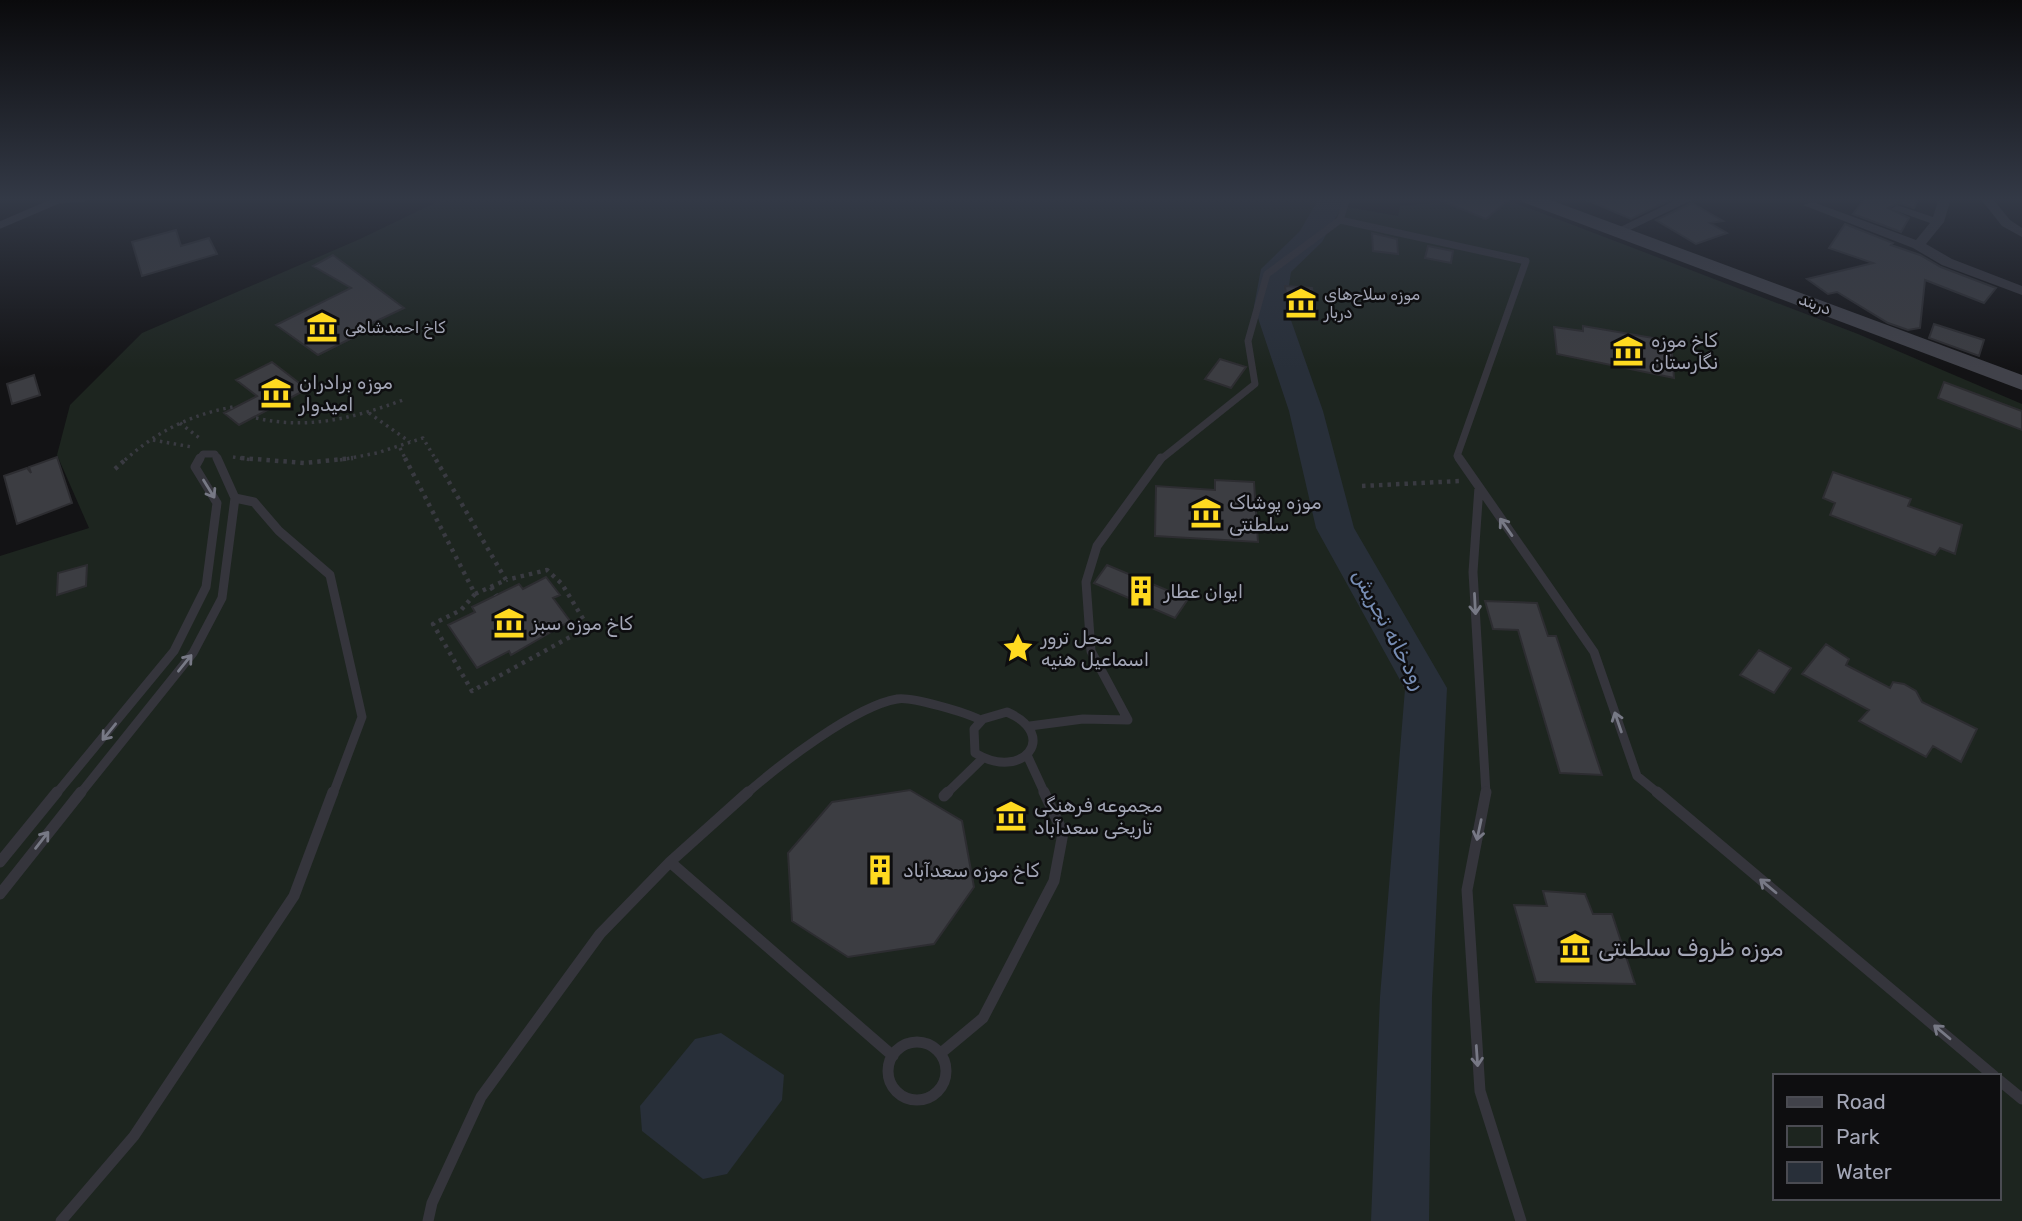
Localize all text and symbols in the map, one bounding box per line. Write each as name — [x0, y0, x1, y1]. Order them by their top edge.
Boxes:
place label: موزه سلاح‌های دربار — [1323, 285, 1420, 323]
museum icon: موزه سلاح‌های دربار — [1284, 286, 1318, 320]
street label: دربند — [1796, 289, 1834, 320]
museum icon: کاخ احمدشاهی — [305, 310, 339, 344]
place label: کاخ احمدشاهی — [345, 318, 446, 339]
place label: کاخ موزه نگارستان — [1651, 329, 1718, 374]
museum icon: کاخ موزه نگارستان — [1611, 334, 1645, 368]
place label: موزه برادران امیدوار — [298, 371, 393, 416]
museum icon: موزه برادران امیدوار — [259, 376, 293, 410]
one-way arrow — [202, 478, 216, 498]
place label: موزه پوشاک سلطنتی — [1229, 491, 1322, 536]
museum icon: موزه پوشاک سلطنتی — [1189, 496, 1223, 530]
one-way arrow — [1499, 518, 1513, 537]
water label: رودخانه تجریش — [1347, 564, 1432, 694]
building icon: ایوان عطار — [1124, 574, 1158, 608]
place label: ایوان عطار — [1163, 580, 1243, 603]
one-way arrow — [1468, 592, 1481, 615]
museum icon: کاخ موزه سبز — [492, 606, 526, 640]
place label: کاخ موزه سبز — [531, 612, 633, 637]
place label: محل ترور اسماعیل هنیه — [1040, 626, 1149, 671]
place icon: محل ترور اسماعیل هنیه — [1001, 631, 1035, 665]
one-way arrow — [177, 654, 192, 672]
one-way arrow — [1611, 712, 1623, 734]
one-way arrow — [102, 722, 117, 740]
place label: مجموعه فرهنگی تاریخی سعدآباد — [1034, 794, 1163, 839]
museum icon: مجموعه فرهنگی تاریخی سعدآباد — [994, 799, 1028, 833]
one-way arrow — [1472, 818, 1486, 841]
one-way arrow — [35, 832, 50, 850]
building icon: کاخ موزه سعدآباد — [863, 853, 897, 887]
place label: کاخ موزه سعدآباد — [903, 859, 1040, 884]
one-way arrow — [1759, 878, 1777, 894]
museum icon: موزه ظروف سلطنتی — [1558, 931, 1592, 965]
place label: موزه ظروف سلطنتی — [1598, 934, 1784, 962]
one-way arrow — [1933, 1024, 1951, 1040]
one-way arrow — [1471, 1044, 1484, 1067]
legend — [1773, 1074, 2001, 1200]
text: Road — [1836, 1089, 1886, 1114]
text: Park — [1836, 1124, 1880, 1149]
text: Water — [1836, 1159, 1892, 1184]

